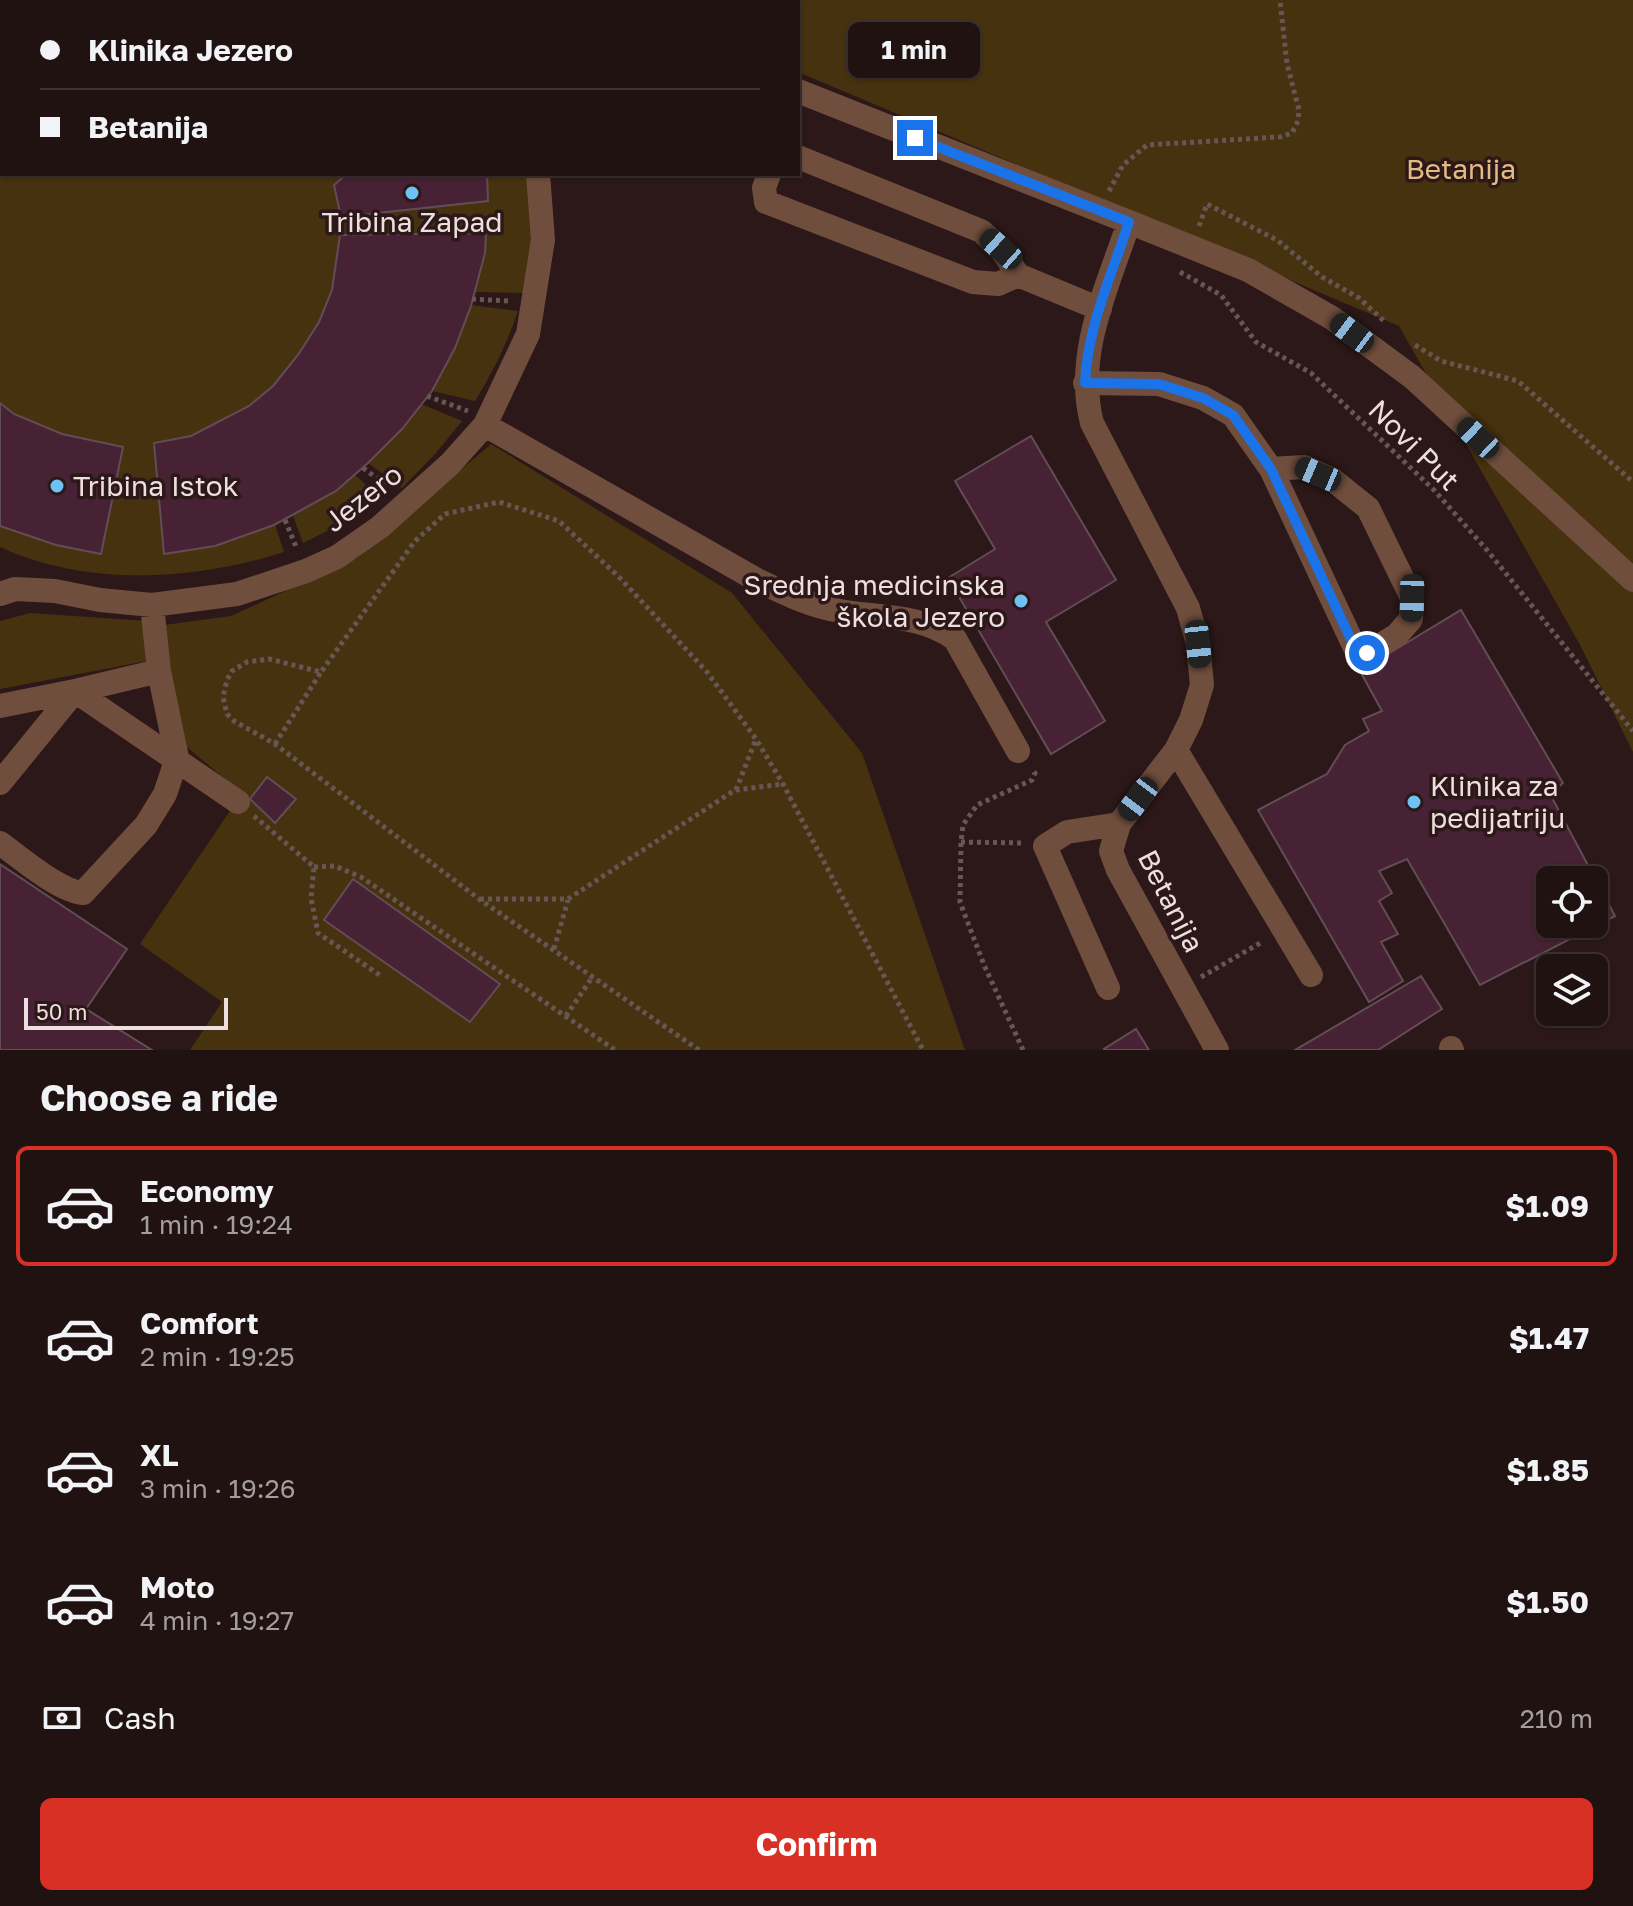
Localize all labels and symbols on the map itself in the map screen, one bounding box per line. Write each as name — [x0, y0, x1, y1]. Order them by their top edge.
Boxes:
callout: 1 min — [849, 22, 981, 78]
route end — [897, 120, 933, 156]
park label: Betanija — [1406, 152, 1516, 185]
marker: Tribina Zapad — [403, 184, 421, 202]
place label: Tribina Zapad — [322, 205, 502, 238]
car — [975, 224, 1027, 274]
car — [1326, 309, 1378, 357]
street label: Novi Put — [1362, 393, 1466, 497]
car — [1452, 413, 1504, 463]
car — [1291, 454, 1345, 494]
street label: Jezero — [317, 457, 408, 538]
place label: Tribina Istok — [73, 469, 239, 502]
marker: Tribina Istok — [48, 477, 66, 495]
place label: Srednja medicinska škola Jezero — [744, 568, 1005, 633]
car — [1400, 574, 1424, 622]
marker: Srednja medicinska škola Jezero — [1012, 592, 1030, 610]
car — [1184, 619, 1212, 669]
route start — [1349, 635, 1385, 671]
place label: Klinika za pedijatriju — [1430, 769, 1565, 834]
car — [1114, 773, 1162, 825]
marker: Klinika za pedijatriju — [1405, 793, 1423, 811]
street label: Betanija — [1132, 844, 1211, 957]
scale bar — [24, 994, 228, 1030]

